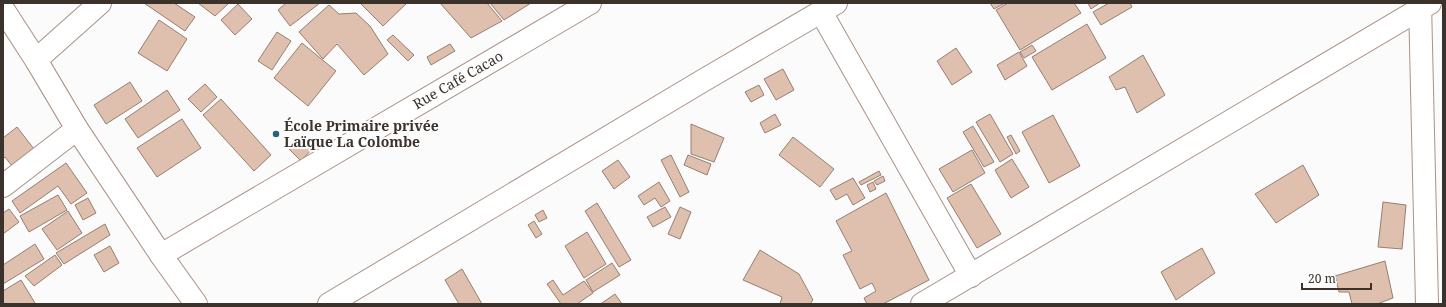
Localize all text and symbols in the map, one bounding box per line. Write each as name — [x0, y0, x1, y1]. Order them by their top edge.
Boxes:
street label: Rue Café Cacao — [409, 46, 506, 113]
place label: École Primaire privée Laïque La Colombe — [284, 116, 439, 151]
marker: École Primaire privée Laïque La Colombe — [271, 129, 281, 139]
scale bar — [1302, 265, 1371, 291]
text: 20 m — [1308, 270, 1336, 287]

